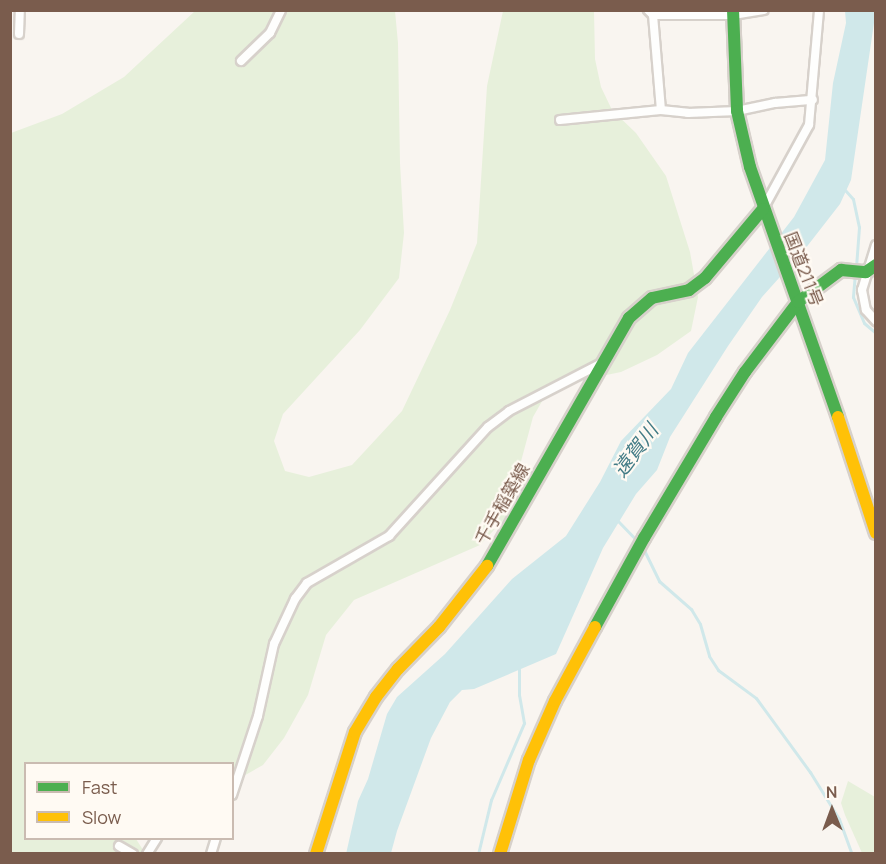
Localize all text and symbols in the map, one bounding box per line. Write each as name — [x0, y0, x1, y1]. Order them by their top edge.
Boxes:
street label: 国道211号 — [780, 229, 828, 309]
water label: 遠賀川 — [607, 419, 663, 481]
street label: 千手稲築線 — [470, 460, 534, 548]
legend — [24, 762, 234, 840]
text: Fast — [82, 775, 117, 799]
north arrow — [802, 780, 862, 840]
text: N — [826, 781, 838, 803]
text: Slow — [82, 805, 121, 829]

